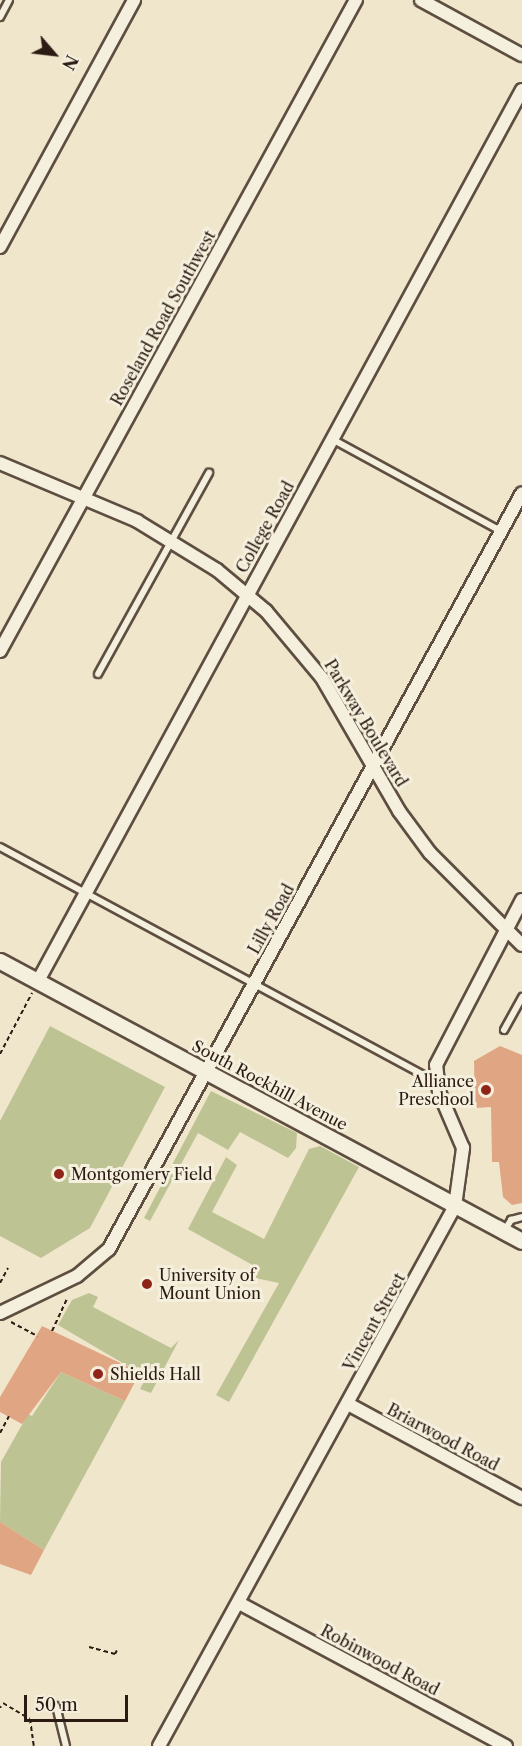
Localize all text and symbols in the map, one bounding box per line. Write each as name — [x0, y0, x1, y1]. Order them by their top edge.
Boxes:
north arrow — [24, 24, 84, 84]
text: N — [58, 52, 82, 73]
street label: Roseland Road Southwest — [107, 227, 219, 409]
street label: College Road — [232, 478, 298, 576]
street label: Parkway Boulevard — [320, 656, 412, 790]
street label: Lilly Road — [244, 880, 298, 958]
street label: South Rockhill Avenue — [189, 1036, 351, 1134]
place label: Alliance Preschool — [398, 1071, 474, 1109]
marker: Alliance Preschool — [479, 1083, 493, 1097]
place label: Montgomery Field — [71, 1164, 213, 1184]
marker: Montgomery Field — [52, 1167, 66, 1181]
place label: University of Mount Union — [159, 1265, 261, 1303]
street label: Vincent Street — [339, 1270, 409, 1374]
marker: University of Mount Union — [140, 1277, 154, 1291]
place label: Shields Hall — [110, 1364, 201, 1384]
marker: Shields Hall — [91, 1367, 105, 1381]
street label: Briarwood Road — [384, 1399, 502, 1475]
street label: Robinwood Road — [317, 1621, 443, 1699]
scale bar — [27, 1683, 130, 1721]
text: 50 m — [35, 1694, 78, 1716]

